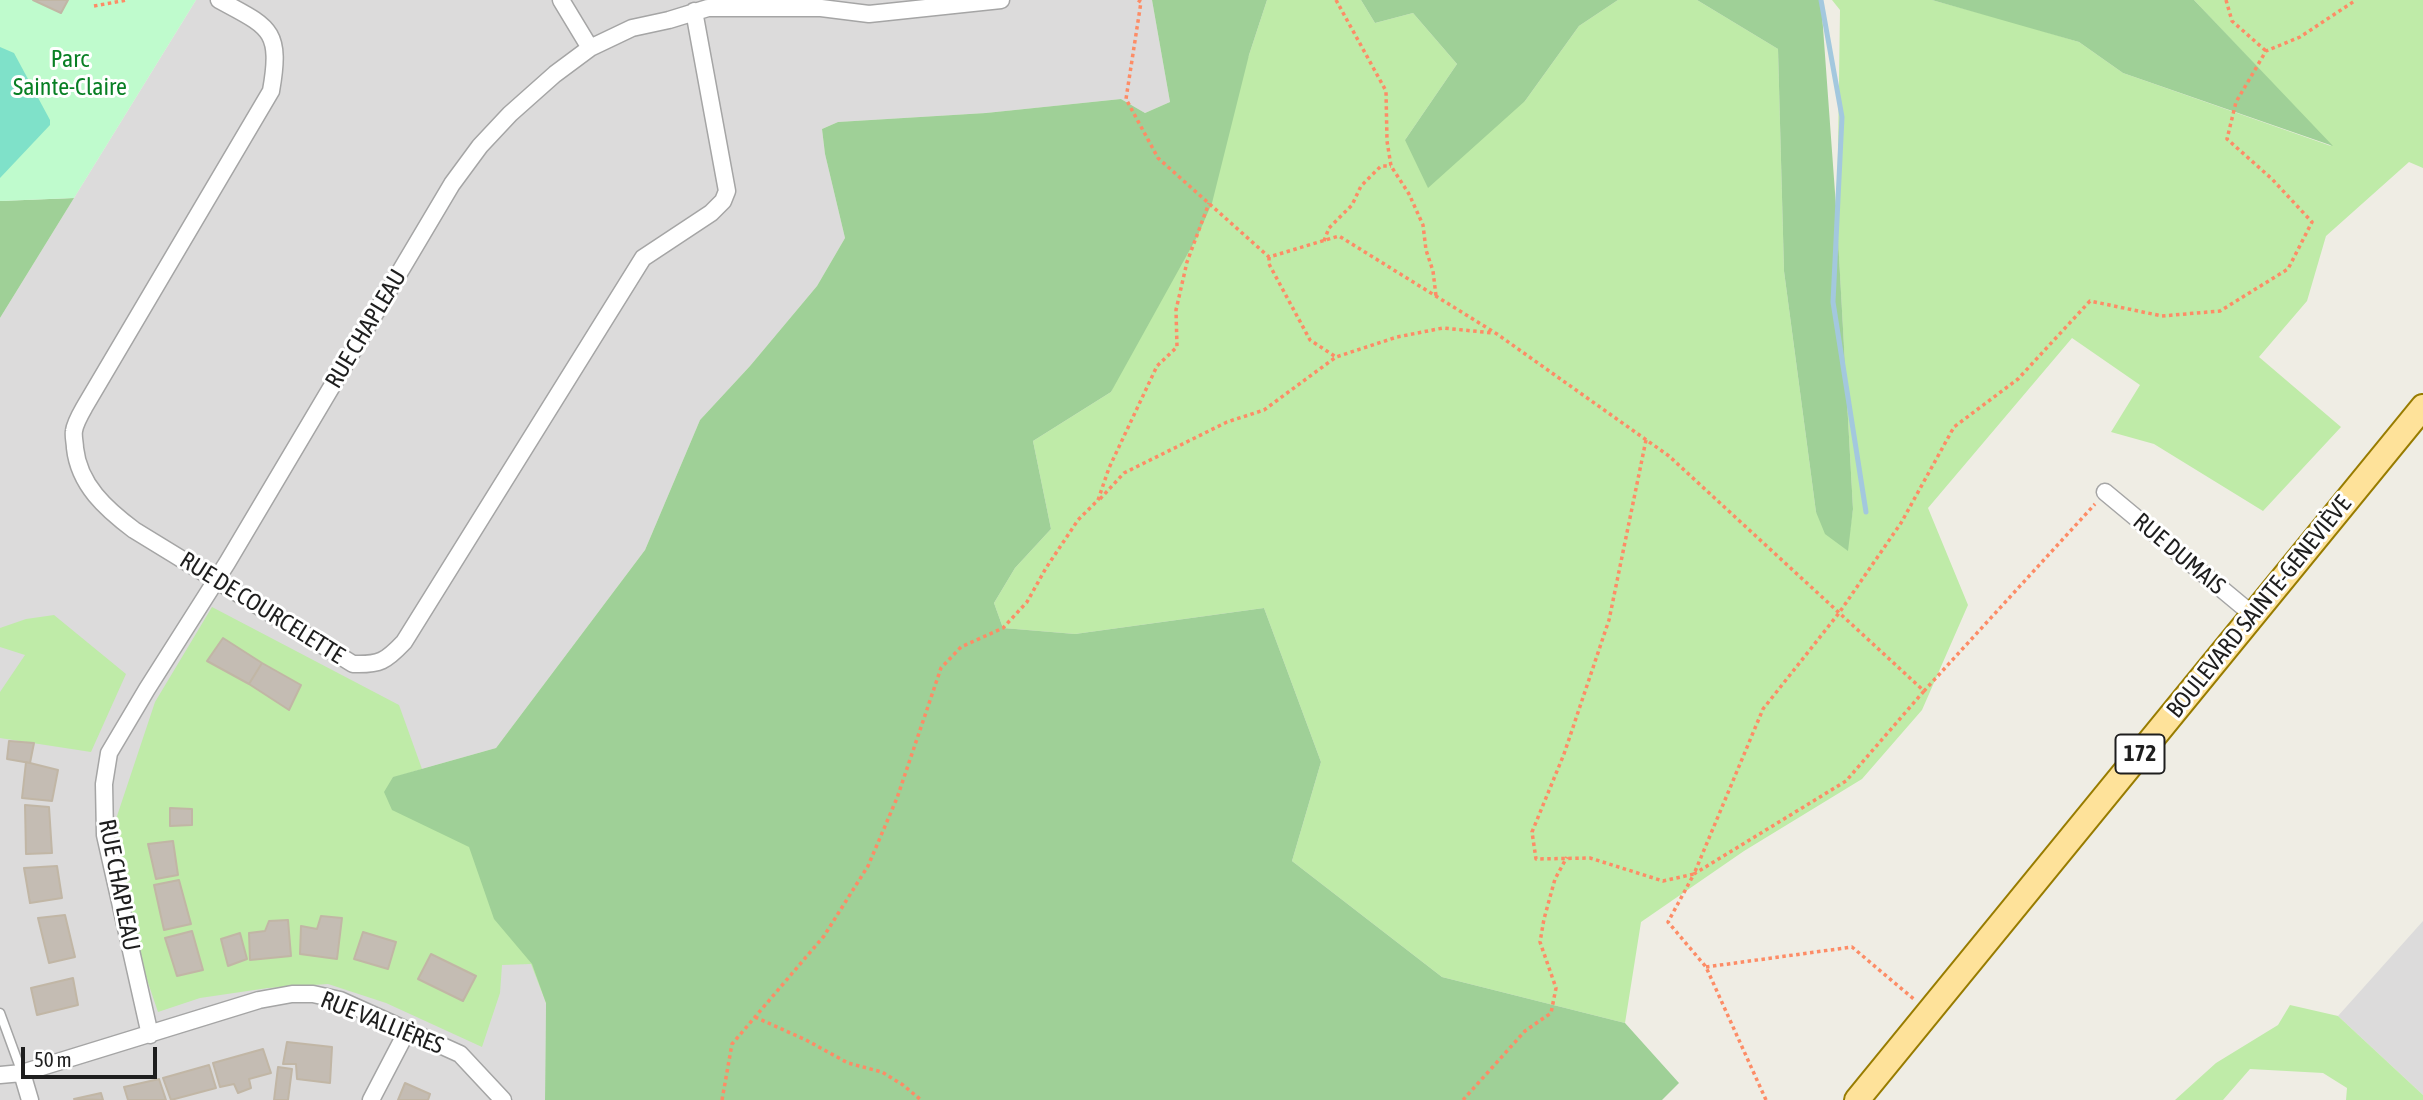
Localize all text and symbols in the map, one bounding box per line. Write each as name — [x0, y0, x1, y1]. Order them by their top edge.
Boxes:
park label: Parc Sainte-Claire — [13, 45, 127, 101]
street label: RUE CHAPLEAU — [319, 264, 413, 394]
street label: BOULEVARD SAINTE-GENEVIÈVE — [2161, 490, 2357, 724]
street label: RUE DUMAIS — [2127, 507, 2231, 601]
street label: RUE DE COURCELETTE — [174, 546, 350, 670]
road number: 172 — [2116, 734, 2164, 774]
street label: RUE CHAPLEAU — [92, 817, 146, 953]
street label: RUE VALLIÈRES — [316, 985, 448, 1061]
scale bar — [24, 1034, 161, 1078]
text: 50 m — [34, 1047, 72, 1071]

